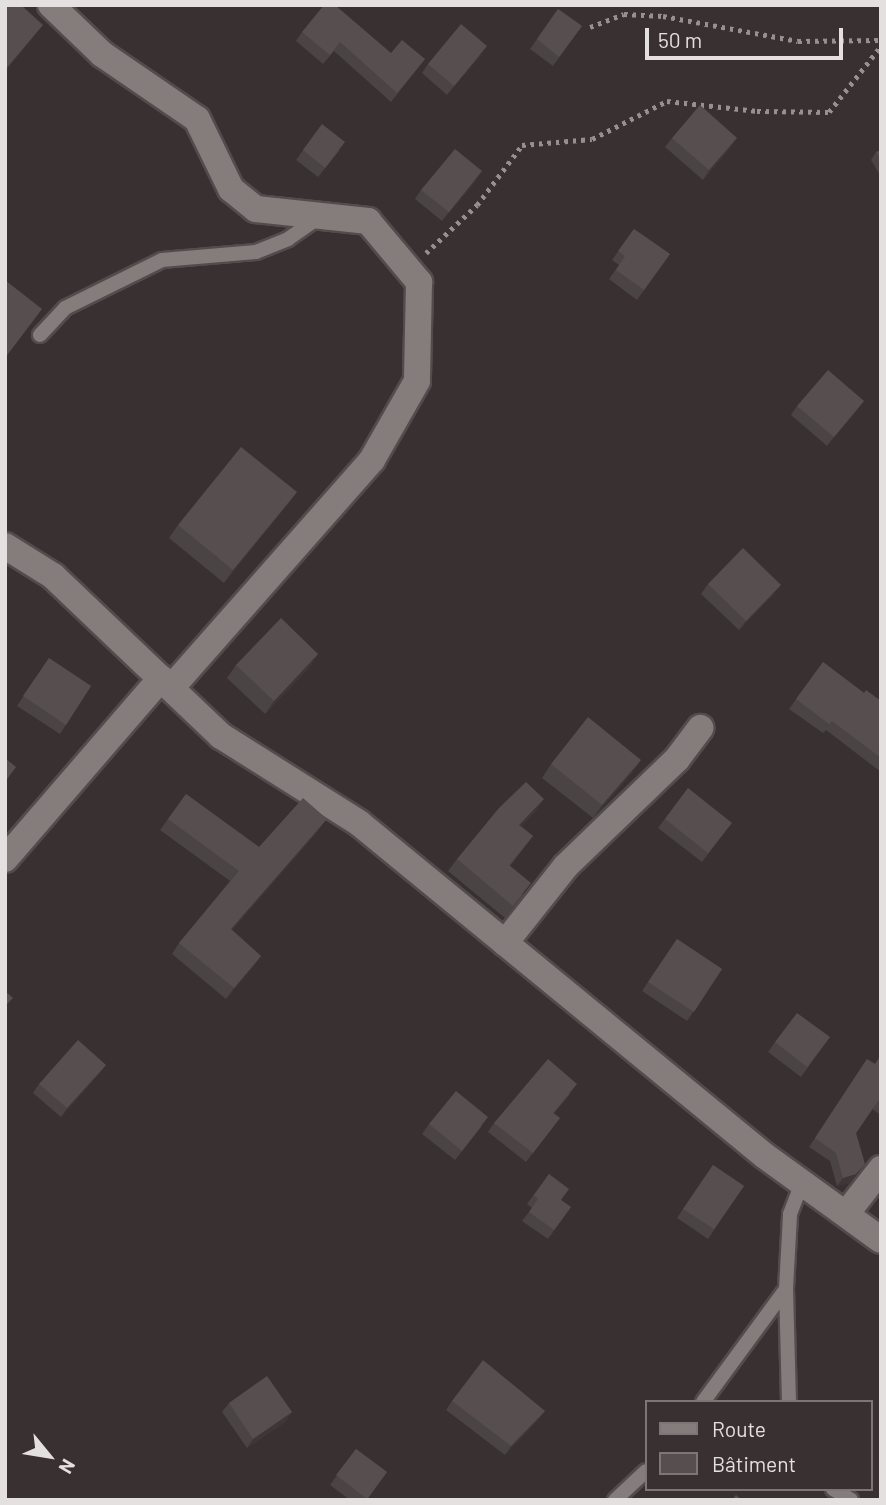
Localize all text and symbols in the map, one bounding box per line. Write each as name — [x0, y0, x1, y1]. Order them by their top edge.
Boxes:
scale bar — [648, 14, 846, 58]
text: 50 m — [658, 27, 702, 52]
legend — [644, 1400, 872, 1491]
text: Route — [712, 1416, 766, 1441]
north arrow — [14, 1421, 84, 1491]
text: Bâtiment — [712, 1451, 796, 1476]
text: N — [55, 1456, 81, 1478]

